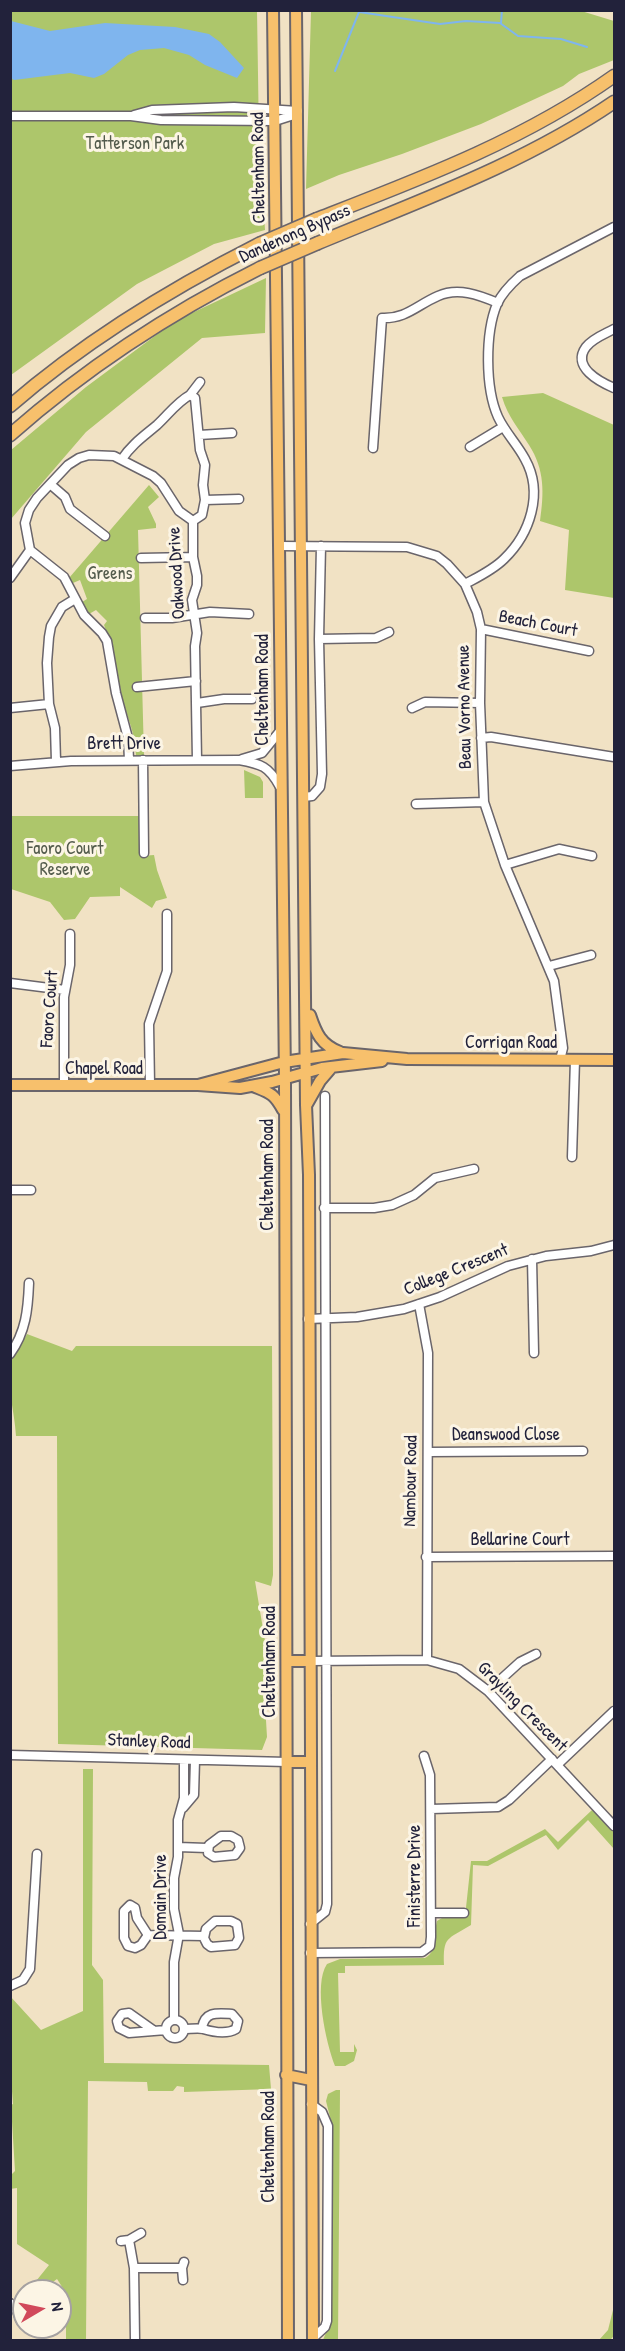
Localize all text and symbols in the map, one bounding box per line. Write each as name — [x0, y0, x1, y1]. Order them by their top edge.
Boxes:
street label: Cheltenham Road — [247, 112, 271, 224]
park label: Tatterson Park — [86, 133, 184, 155]
street label: Dandenong Bypass — [236, 200, 354, 268]
street label: Oakwood Drive — [164, 526, 190, 620]
park label: Greens — [88, 563, 132, 585]
street label: Beach Court — [497, 606, 579, 642]
street label: Cheltenham Road — [252, 634, 274, 746]
street label: Beau Vorno Avenue — [453, 645, 477, 769]
street label: Brett Drive — [87, 733, 161, 755]
park label: Faoro Court Reserve — [27, 838, 103, 880]
street label: Faoro Court — [37, 970, 63, 1048]
street label: Corrigan Road — [465, 1032, 557, 1054]
street label: Chapel Road — [65, 1058, 143, 1080]
street label: Cheltenham Road — [257, 1119, 279, 1231]
street label: College Crescent — [401, 1239, 511, 1301]
street label: Deanswood Close — [452, 1424, 560, 1446]
street label: Nambour Road — [399, 1435, 423, 1527]
street label: Bellarine Court — [471, 1529, 569, 1551]
street label: Cheltenham Road — [259, 1606, 281, 1718]
street label: Grayling Crescent — [472, 1657, 572, 1757]
street label: Stanley Road — [107, 1730, 191, 1754]
street label: Finisterre Drive — [404, 1825, 426, 1927]
street label: Domain Drive — [150, 1854, 172, 1940]
street label: Cheltenham Road — [258, 2091, 280, 2203]
north arrow — [12, 2279, 72, 2339]
text: N — [46, 2301, 69, 2312]

